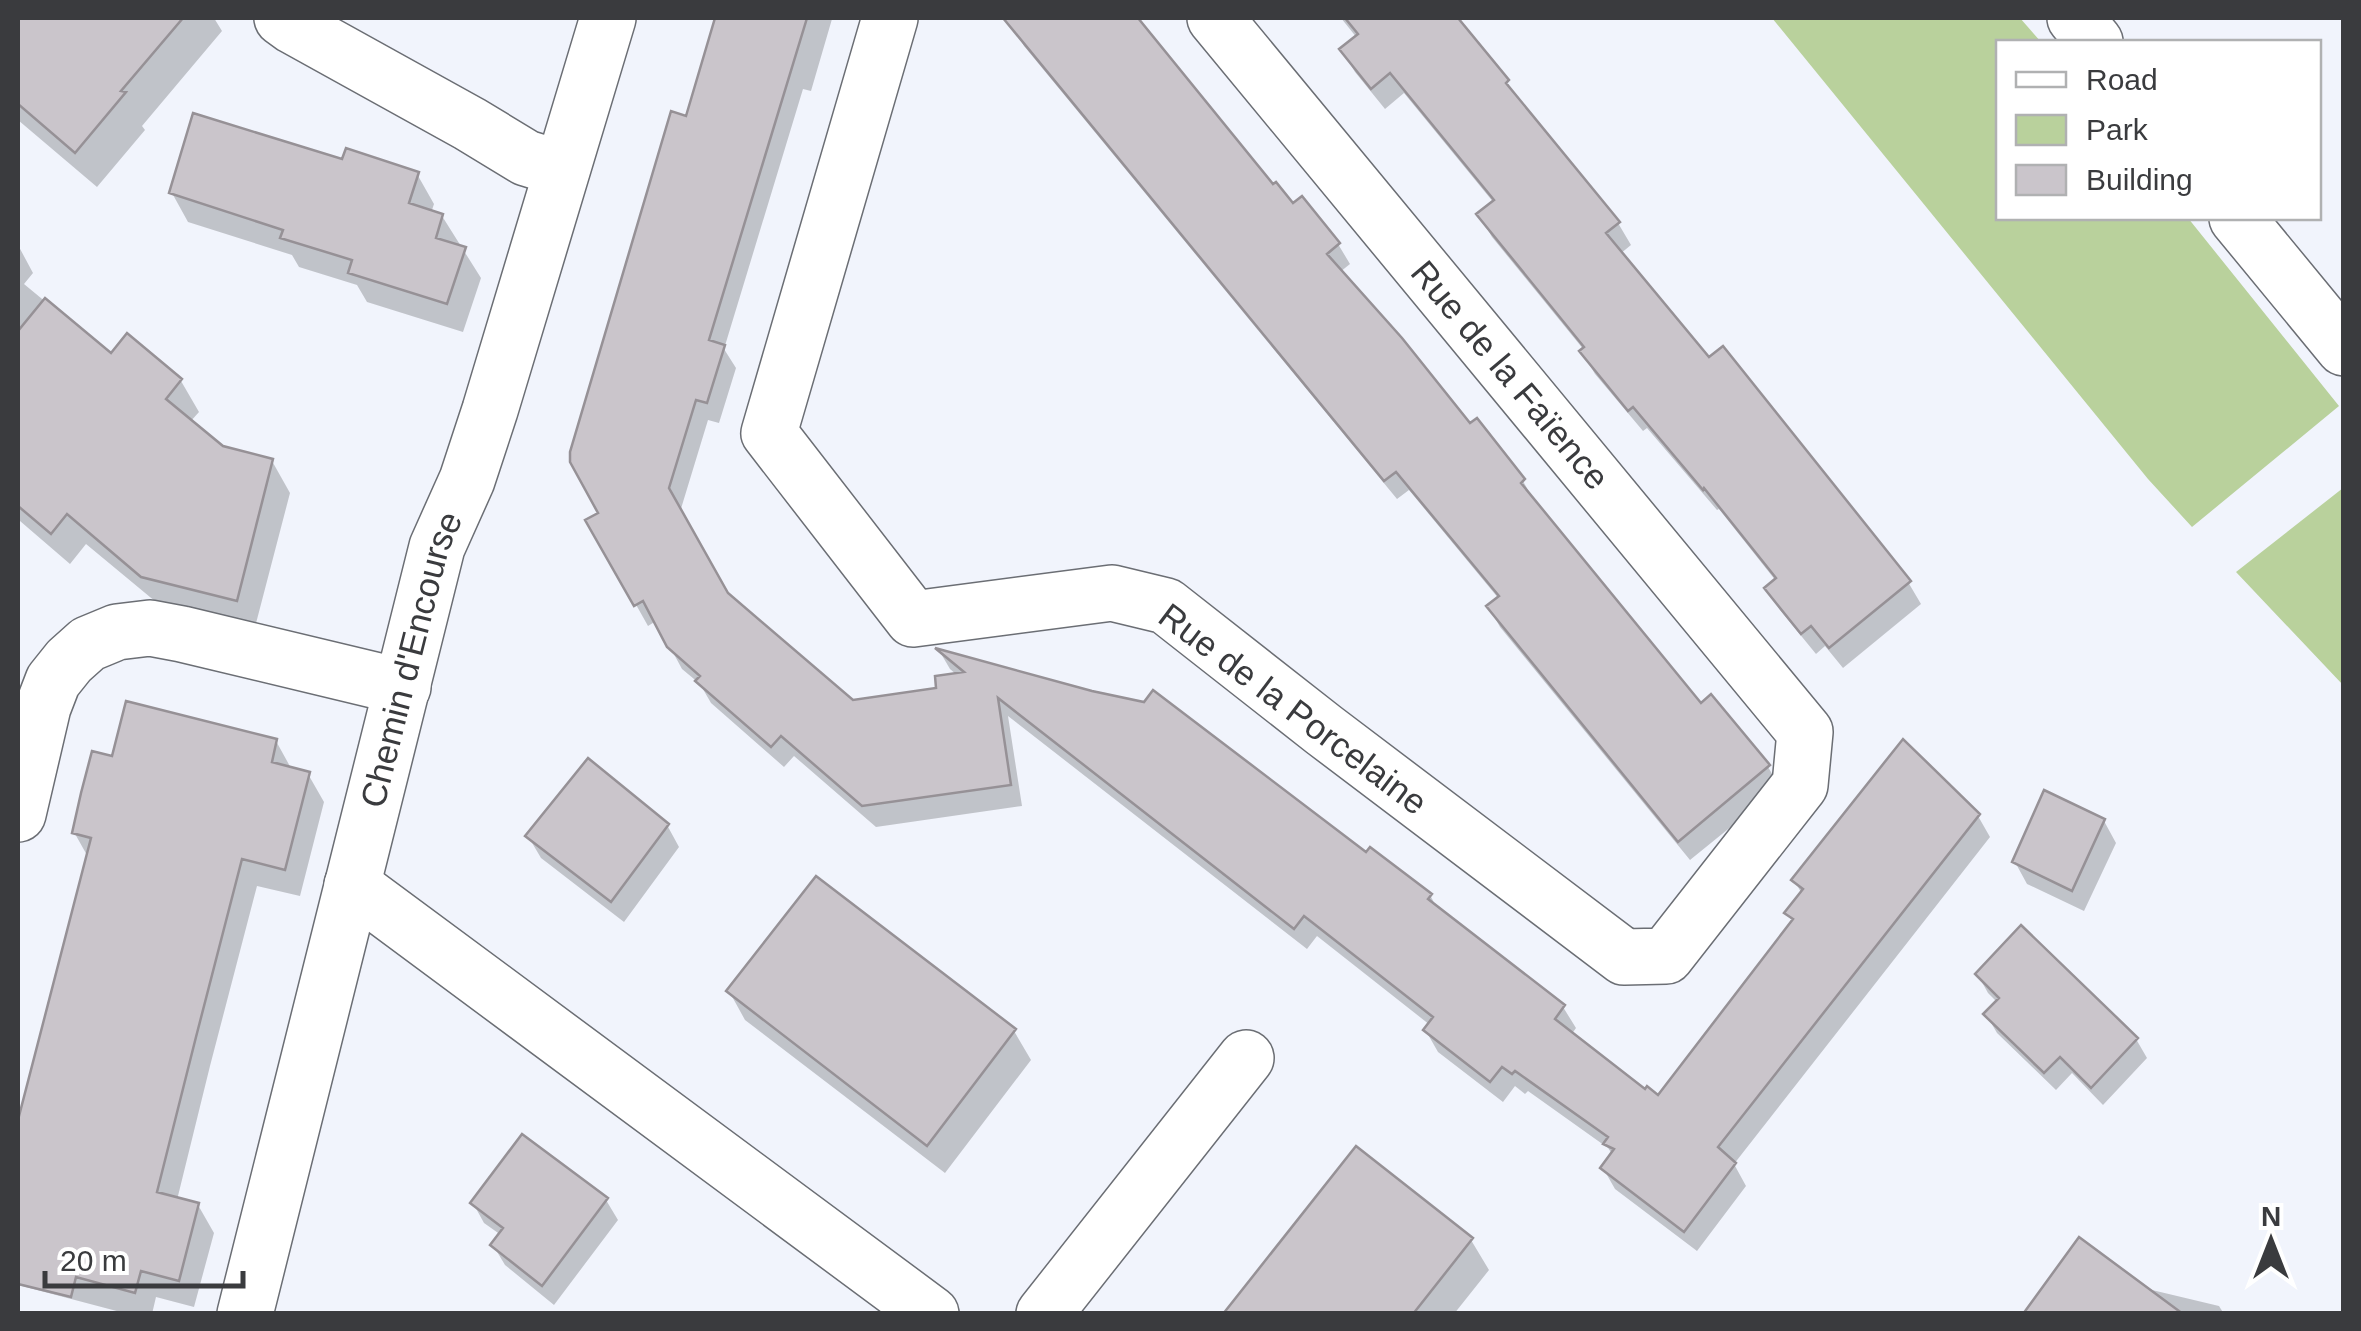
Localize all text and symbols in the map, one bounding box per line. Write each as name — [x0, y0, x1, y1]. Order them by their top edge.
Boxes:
legend — [1996, 40, 2321, 220]
text: Road — [2086, 63, 2158, 96]
text: Park — [2086, 113, 2149, 146]
text: Building — [2086, 163, 2193, 196]
street label: Rue de la Faïence — [1404, 253, 1617, 497]
street label: Chemin d'Encourse — [353, 505, 469, 811]
street label: Rue de la Porcelaine — [1152, 595, 1435, 822]
north arrow — [2221, 1191, 2321, 1291]
text: N — [2261, 1201, 2281, 1232]
scale bar — [45, 1226, 242, 1288]
text: 20 m — [60, 1244, 127, 1277]

